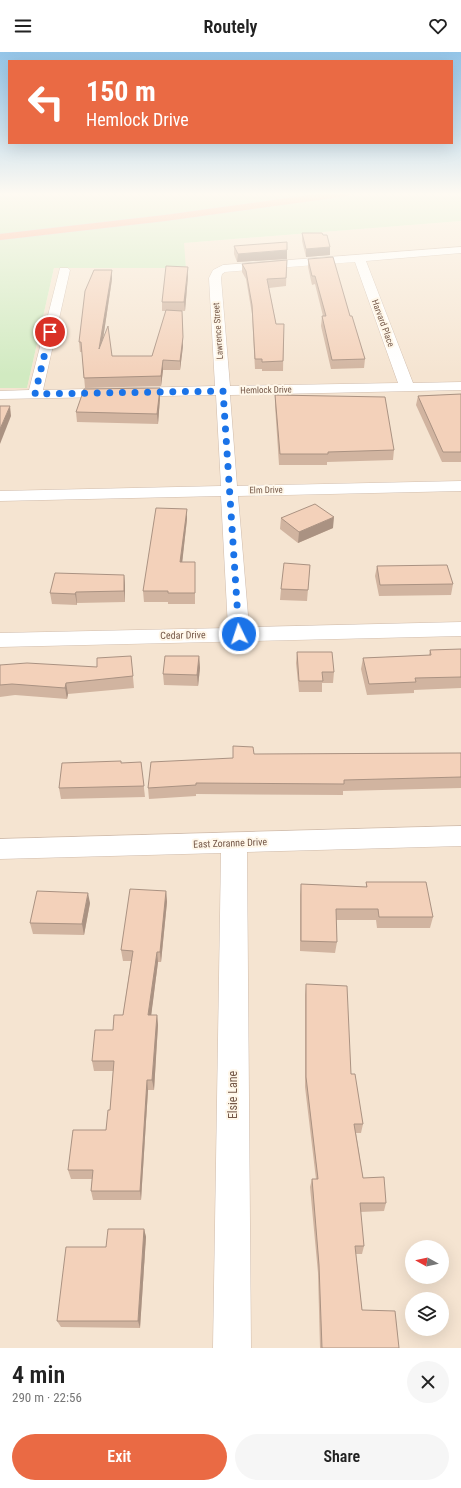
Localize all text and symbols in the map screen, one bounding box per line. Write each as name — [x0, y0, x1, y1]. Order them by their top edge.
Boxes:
icon: menu — [12, 15, 34, 37]
icon: heart — [427, 15, 449, 37]
text: Routely — [203, 16, 258, 37]
text: 150 m — [86, 75, 156, 108]
icon: left — [20, 76, 72, 128]
text: Hemlock Drive — [86, 109, 189, 130]
street label: Harvard Place — [370, 298, 396, 348]
street label: Lawrence Street — [211, 302, 225, 360]
pin — [33, 315, 67, 349]
icon: arrive — [39, 321, 61, 343]
street label: Hemlock Drive — [240, 385, 292, 395]
street label: Elm Drive — [249, 485, 283, 495]
position arrow — [218, 613, 260, 655]
street label: Cedar Drive — [160, 629, 206, 641]
street label: East Zoranne Drive — [193, 836, 267, 850]
street label: Elsie Lane — [226, 1071, 240, 1119]
north arrow — [405, 1240, 449, 1284]
map controls — [405, 1240, 449, 1336]
button: layers — [405, 1292, 449, 1336]
text: 4 min — [12, 1361, 65, 1389]
button: close — [407, 1361, 449, 1403]
text: 290 m · 22:56 — [12, 1390, 82, 1405]
button: Exit — [12, 1434, 227, 1480]
button: Share — [235, 1434, 449, 1480]

